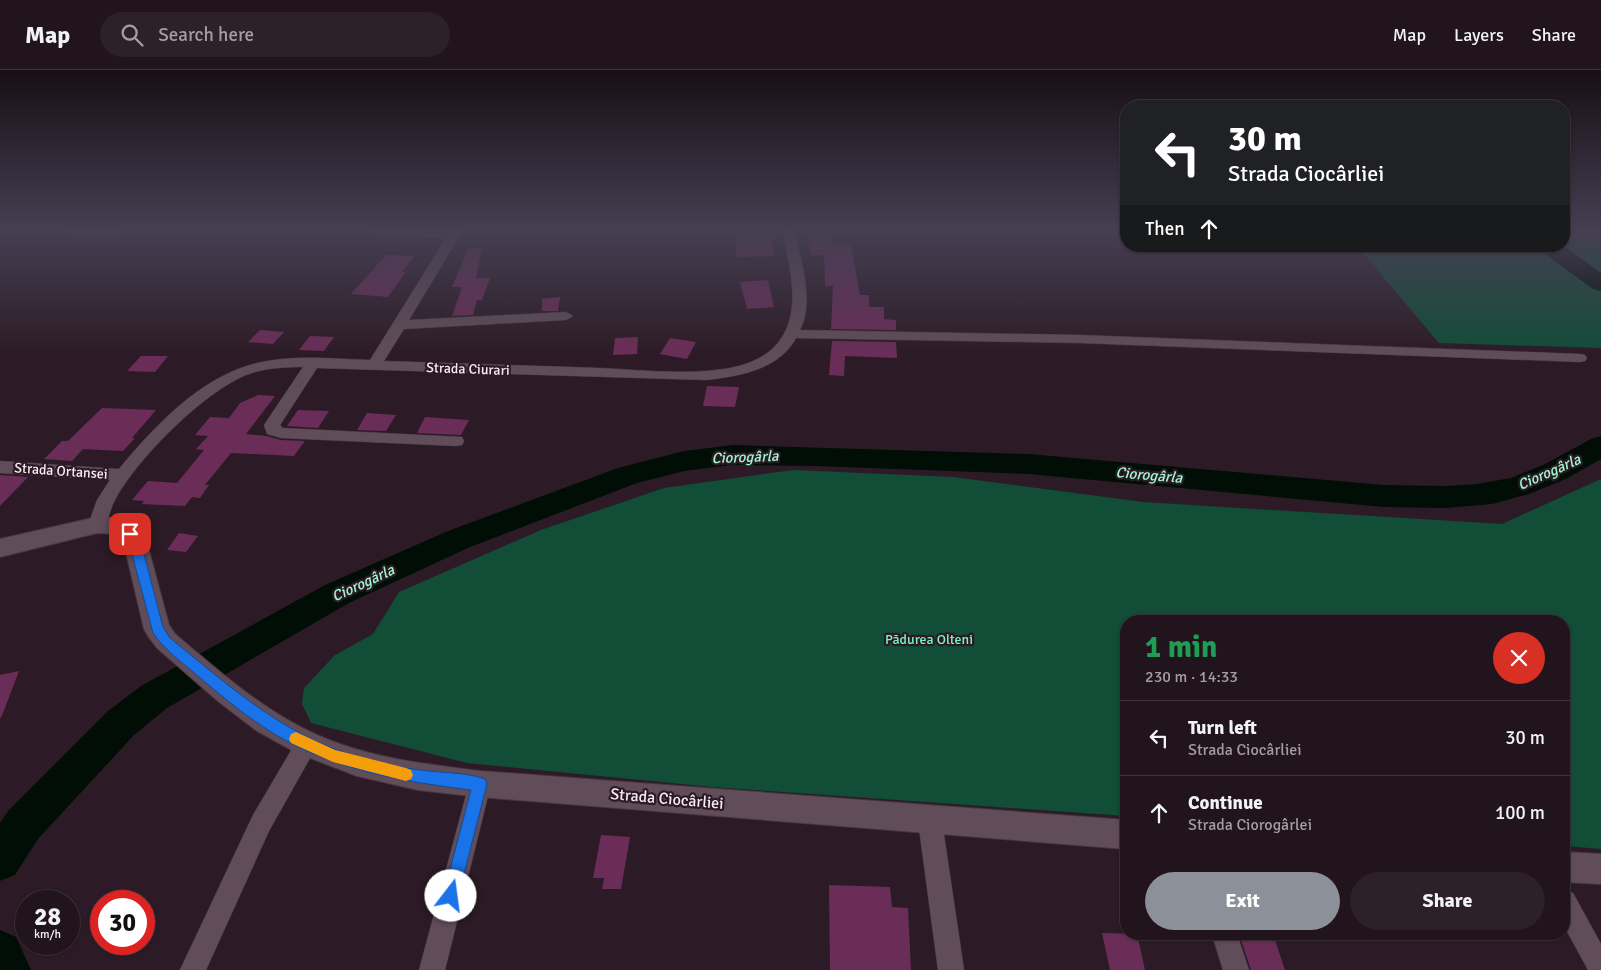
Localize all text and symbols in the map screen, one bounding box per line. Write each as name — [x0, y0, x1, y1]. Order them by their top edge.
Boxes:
search box — [100, 12, 450, 57]
text: Map — [25, 20, 70, 50]
icon: search — [118, 21, 146, 49]
text: Search here — [158, 23, 254, 47]
text: Map — [1393, 24, 1426, 46]
text: Layers — [1454, 24, 1504, 46]
text: Share — [1532, 24, 1576, 46]
text: 30 m — [1228, 117, 1302, 160]
icon: left — [1145, 120, 1210, 185]
text: Strada Ciocârliei — [1228, 160, 1384, 187]
icon: ahead — [1195, 215, 1223, 243]
text: Then — [1145, 217, 1185, 241]
street label: Strada Ciurari — [426, 359, 510, 379]
water label: Ciorogârla — [711, 447, 779, 467]
water label: Ciorogârla — [1515, 450, 1584, 494]
street label: Strada Ortansei — [14, 459, 108, 483]
water label: Ciorogârla — [1115, 463, 1184, 487]
pin — [109, 513, 151, 555]
icon: arrive — [116, 520, 144, 548]
water label: Ciorogârla — [329, 561, 398, 605]
text: 1 min — [1145, 629, 1217, 666]
park label: Pădurea Olteni — [885, 631, 973, 648]
button: close — [1493, 632, 1545, 684]
text: 230 m · 14:33 — [1145, 667, 1238, 687]
text: Turn left — [1188, 716, 1257, 740]
icon: left — [1145, 724, 1173, 752]
text: 30 m — [1505, 726, 1545, 750]
text: Strada Ciocârliei — [1188, 740, 1302, 760]
street label: Strada Ciocârliei — [610, 784, 724, 814]
text: Continue — [1188, 791, 1263, 815]
icon: ahead — [1145, 799, 1173, 827]
text: 100 m — [1495, 801, 1545, 825]
text: Strada Ciorogârlei — [1188, 815, 1312, 835]
position arrow — [424, 869, 476, 921]
button: Exit — [1145, 872, 1340, 930]
button: Share — [1350, 872, 1545, 930]
speed limit sign: 30 — [90, 890, 155, 955]
text: 28 — [34, 901, 61, 932]
text: km/h — [34, 927, 61, 942]

